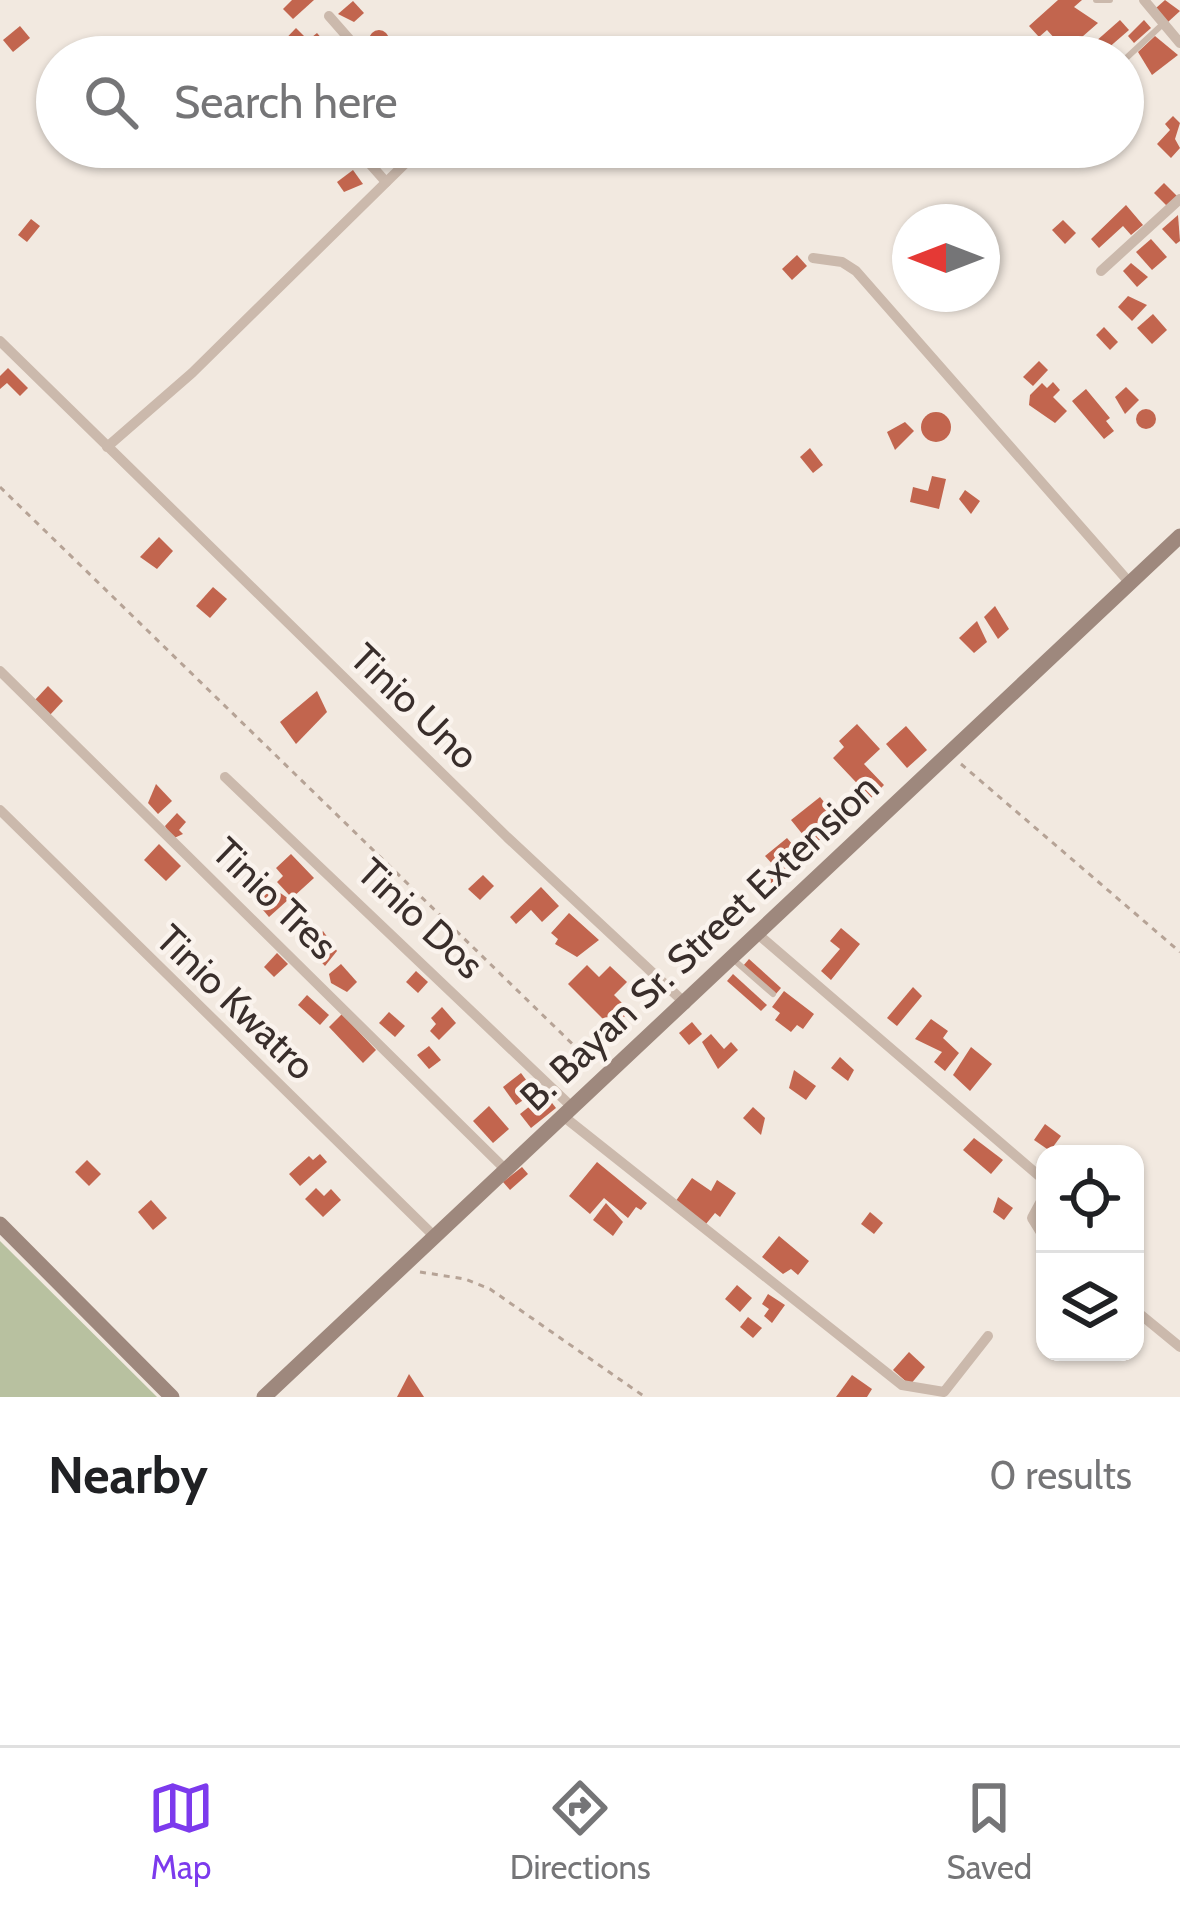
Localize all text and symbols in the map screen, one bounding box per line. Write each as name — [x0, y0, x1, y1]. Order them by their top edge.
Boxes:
search box — [36, 36, 1144, 168]
icon: search — [78, 69, 144, 135]
text: Search here — [174, 75, 398, 129]
north arrow — [892, 204, 1000, 312]
street label: Tinio Uno — [341, 633, 489, 779]
street label: B. Bayan Sr. Street Extension — [510, 763, 888, 1121]
street label: Tinio Tres — [203, 827, 347, 969]
street label: Tinio Dos — [348, 848, 494, 988]
street label: Tinio Kwatro — [147, 915, 325, 1089]
map controls — [1036, 1145, 1144, 1361]
button: locate — [1036, 1145, 1144, 1253]
button: layers — [1036, 1253, 1144, 1361]
text: Nearby — [48, 1444, 208, 1506]
text: 0 results — [989, 1451, 1132, 1499]
tab: Map — [148, 1775, 214, 1887]
tab: Directions — [510, 1775, 651, 1887]
tab: Saved — [946, 1775, 1032, 1887]

